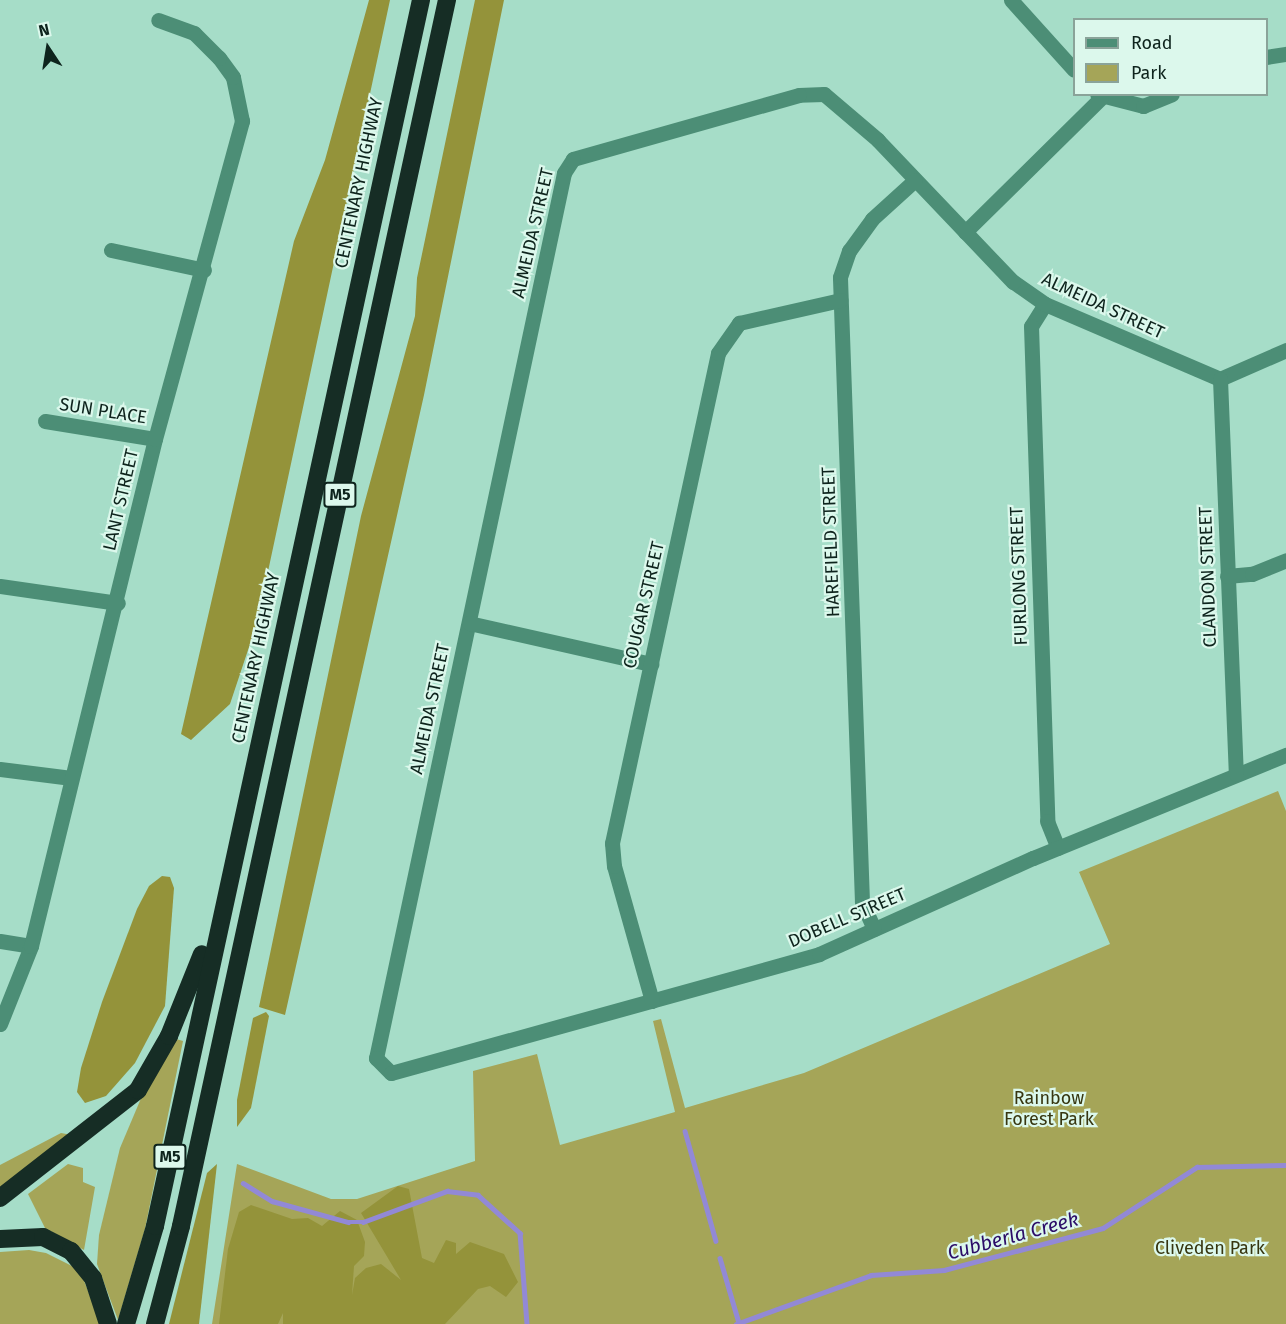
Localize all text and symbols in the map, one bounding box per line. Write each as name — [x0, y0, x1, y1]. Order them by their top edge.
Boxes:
north arrow — [18, 18, 78, 78]
legend — [1073, 18, 1268, 96]
text: N — [37, 20, 51, 40]
text: Road — [1131, 32, 1173, 54]
text: Park — [1131, 62, 1166, 84]
street label: CENTENARY HIGHWAY — [330, 96, 388, 270]
street label: ALMEIDA STREET — [508, 166, 558, 300]
street label: ALMEIDA STREET — [1038, 268, 1168, 344]
street label: SUN PLACE — [58, 393, 148, 429]
street label: LANT STREET — [99, 447, 143, 553]
street label: HAREFIELD STREET — [818, 466, 844, 618]
road number: M5 — [322, 482, 358, 508]
street label: FURLONG STREET — [1006, 506, 1032, 646]
street label: CLANDON STREET — [1195, 506, 1221, 648]
street label: COUGAR STREET — [619, 539, 669, 671]
street label: CENTENARY HIGHWAY — [227, 571, 285, 745]
street label: ALMEIDA STREET — [406, 642, 454, 776]
street label: DOBELL STREET — [785, 884, 909, 952]
park label: Rainbow Forest Park — [1004, 1088, 1094, 1130]
road number: M5 — [152, 1144, 188, 1170]
water label: Cubberla Creek — [945, 1207, 1081, 1265]
park label: Cliveden Park — [1155, 1237, 1265, 1259]

